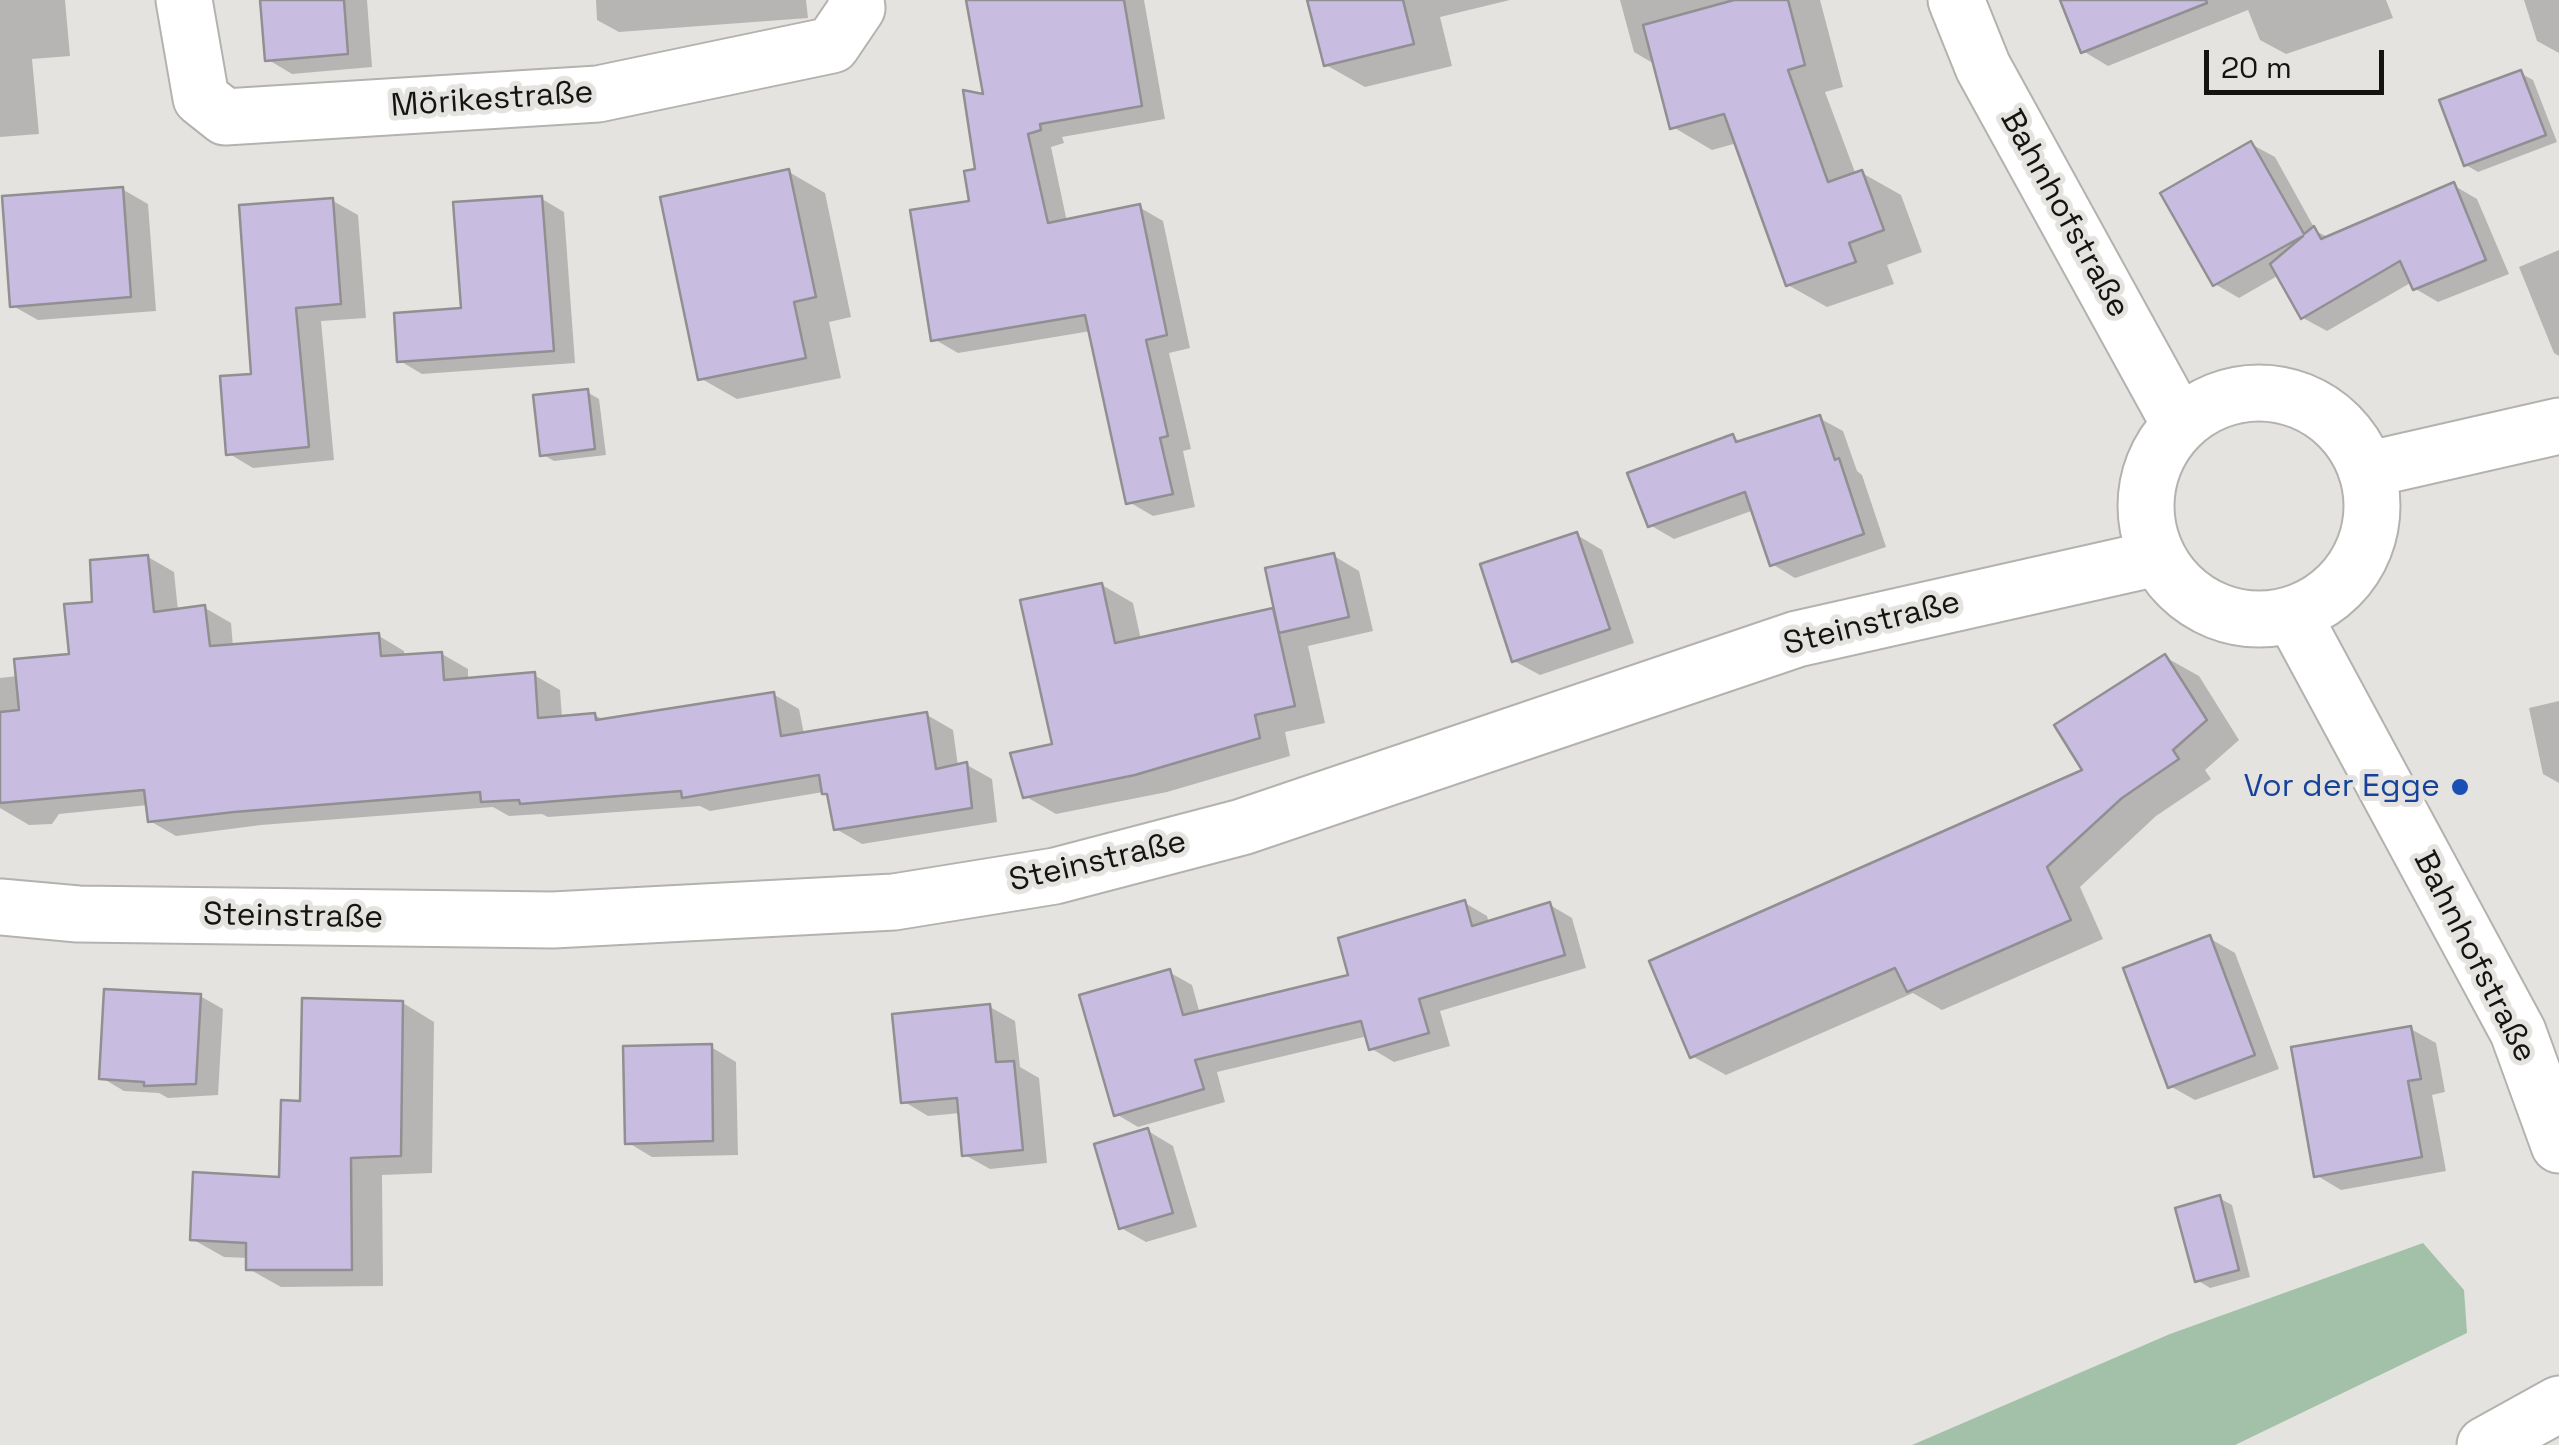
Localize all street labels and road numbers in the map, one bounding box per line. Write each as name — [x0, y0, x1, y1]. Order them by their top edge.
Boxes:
street label: Mörikestraße — [389, 74, 595, 126]
street label: Bahnhofstraße — [1991, 103, 2137, 325]
street label: Steinstraße — [1780, 584, 1964, 664]
street label: Steinstraße — [1006, 823, 1190, 901]
street label: Bahnhofstraße — [2404, 845, 2544, 1069]
street label: Steinstraße — [203, 896, 383, 938]

